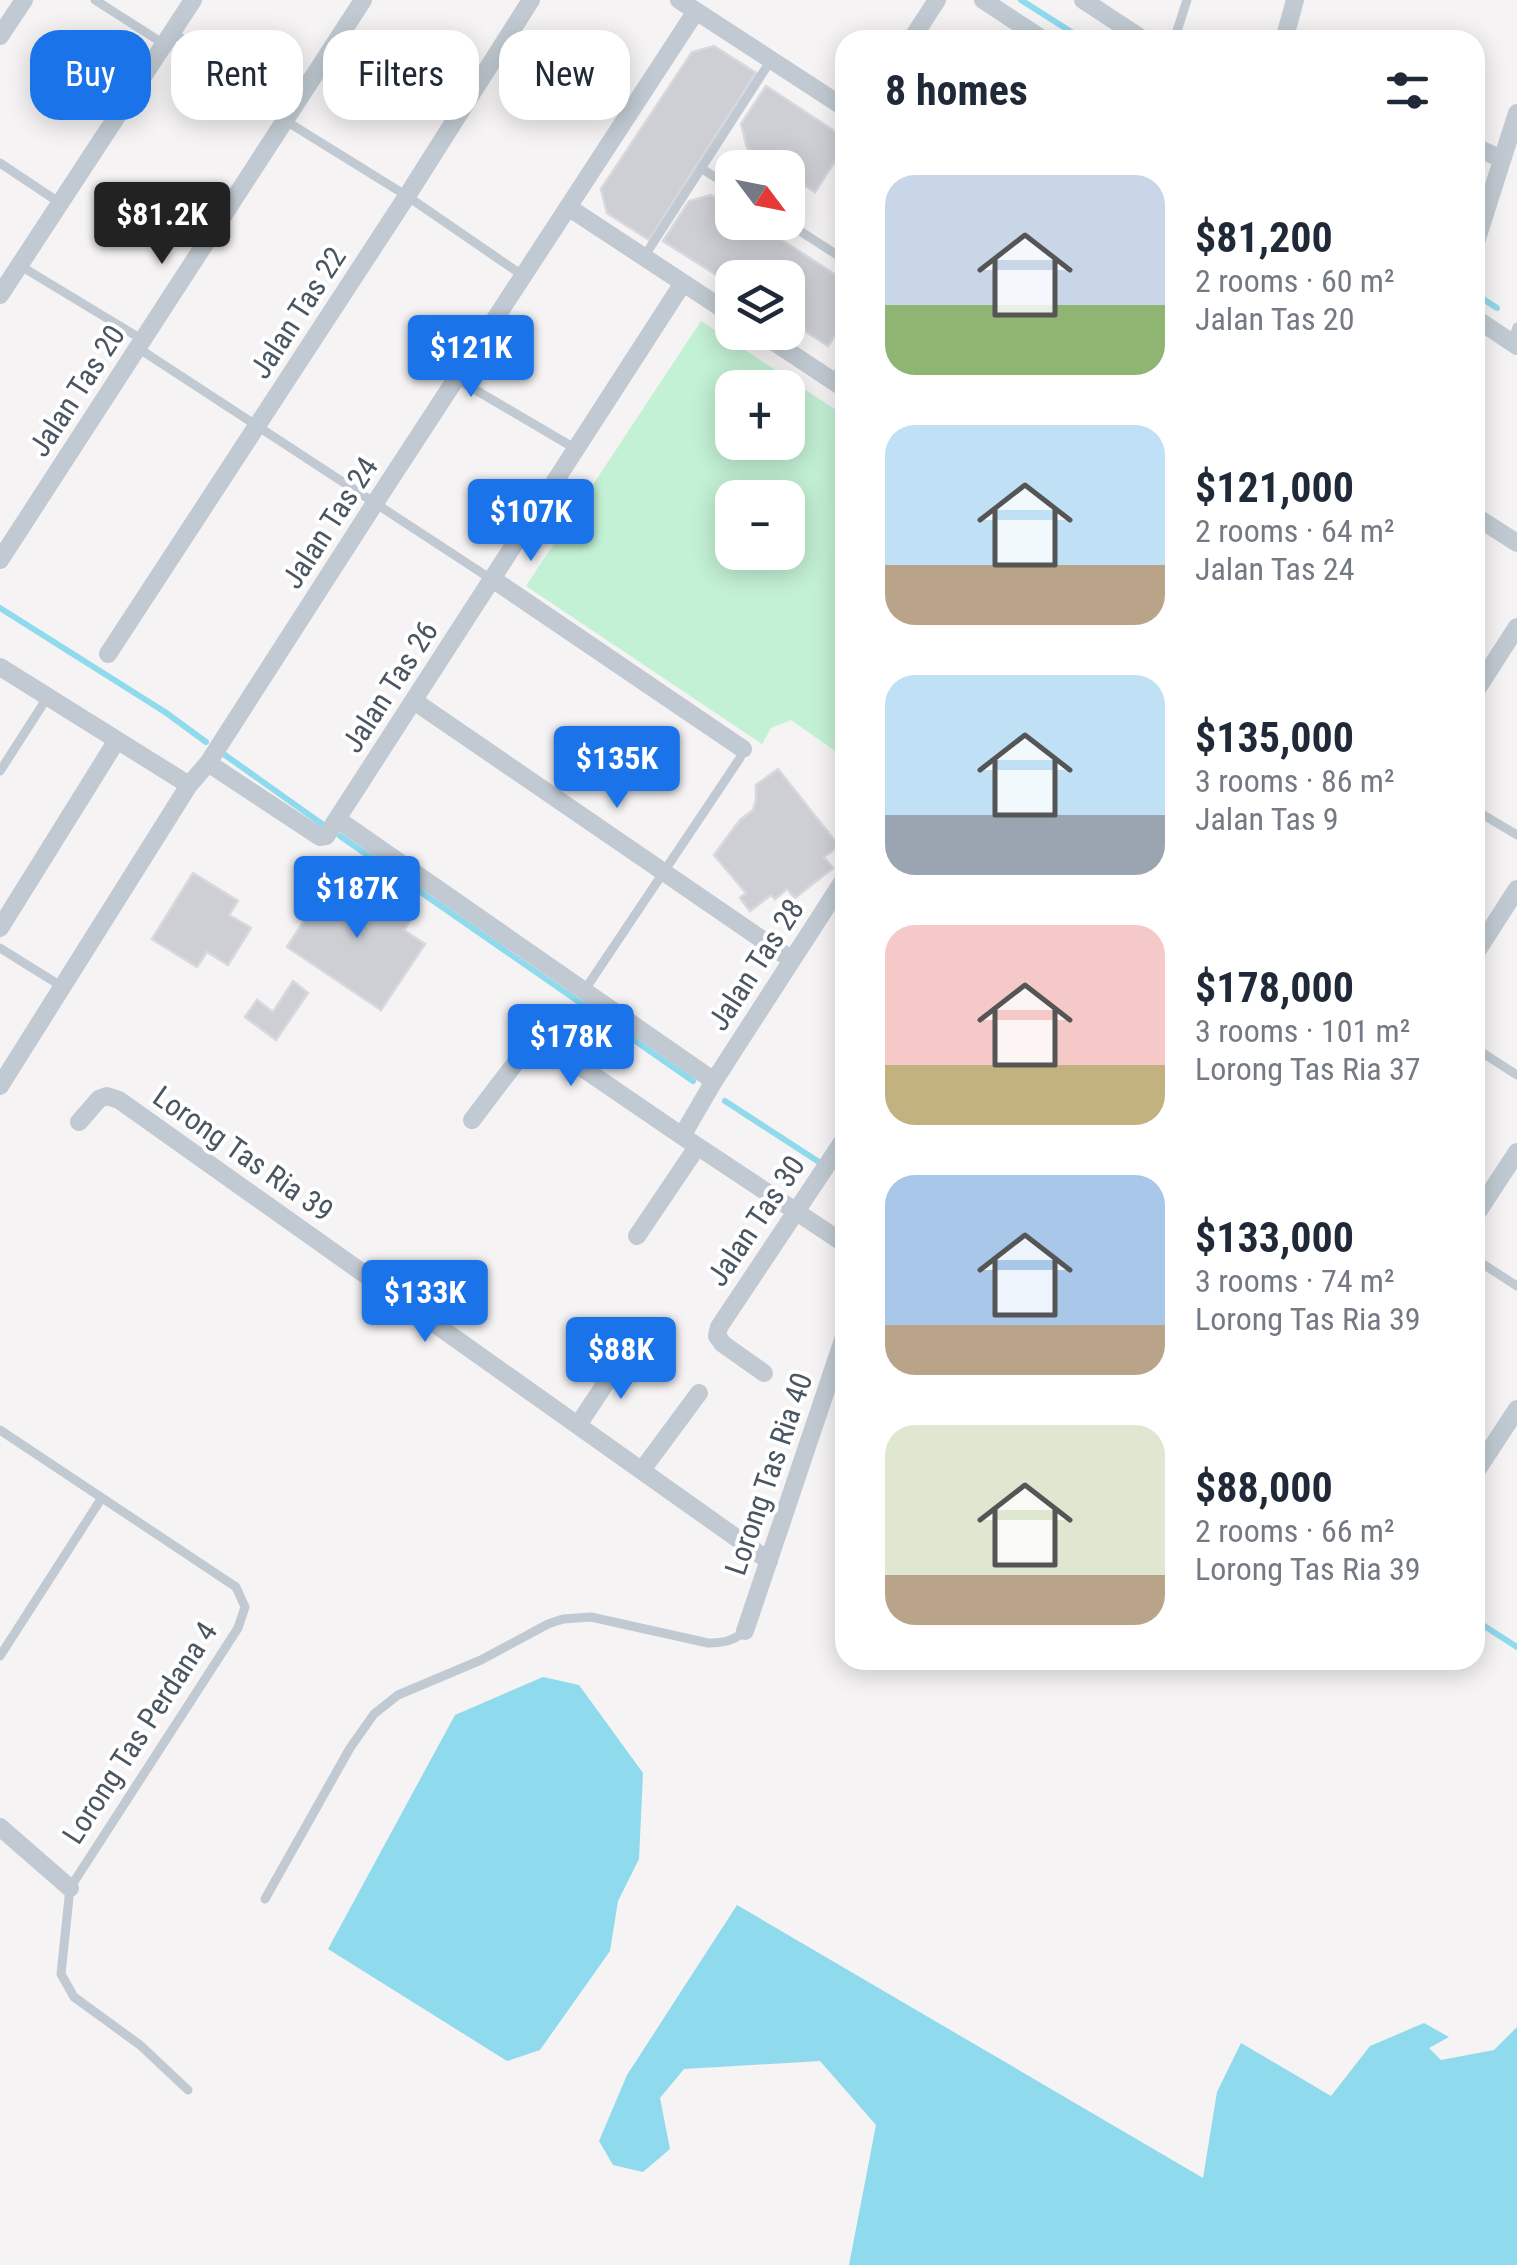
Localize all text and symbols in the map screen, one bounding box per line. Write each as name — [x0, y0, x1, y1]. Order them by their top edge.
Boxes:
chip: Buy — [30, 30, 151, 120]
chip: Rent — [171, 30, 303, 120]
chip: Filters — [323, 30, 479, 120]
chip: New — [499, 30, 630, 120]
icon: filters — [1380, 63, 1435, 118]
text: 8 homes — [885, 66, 1028, 115]
north arrow — [715, 150, 805, 240]
map controls — [715, 150, 805, 570]
pin: $81.2K — [81, 182, 243, 267]
text: $81.2K — [116, 195, 208, 233]
text: $81,200 — [1195, 213, 1333, 262]
icon: home — [965, 215, 1085, 335]
street label: Jalan Tas 22 — [242, 241, 353, 385]
button: layers — [715, 260, 805, 350]
text: 2 rooms · 60 m² — [1195, 262, 1394, 300]
text: Jalan Tas 20 — [1195, 300, 1354, 338]
pin: $121K — [401, 315, 541, 400]
street label: Jalan Tas 20 — [21, 319, 132, 463]
text: $121K — [430, 328, 512, 366]
button: + — [715, 370, 805, 460]
street label: Jalan Tas 24 — [274, 451, 385, 595]
text: $121,000 — [1195, 463, 1354, 512]
icon: home — [965, 465, 1085, 585]
pin: $107K — [461, 479, 601, 564]
button: − — [715, 480, 805, 570]
text: $107K — [490, 492, 572, 530]
text: 2 rooms · 64 m² — [1195, 512, 1394, 550]
text: Jalan Tas 24 — [1195, 550, 1354, 588]
street label: Jalan Tas 26 — [334, 615, 445, 759]
text: $135,000 — [1195, 713, 1354, 762]
icon: home — [965, 715, 1085, 835]
pin: $135K — [547, 726, 687, 811]
text: $135K — [576, 739, 658, 777]
text: 3 rooms · 86 m² — [1195, 762, 1394, 800]
text: Jalan Tas 9 — [1195, 800, 1339, 838]
pin: $187K — [287, 856, 427, 941]
text: $187K — [316, 869, 398, 907]
street label: Jalan Tas 28 — [700, 893, 811, 1037]
text: $178,000 — [1195, 963, 1354, 1012]
icon: home — [965, 965, 1085, 1085]
pin: $178K — [501, 1004, 641, 1089]
text: 3 rooms · 101 m² — [1195, 1012, 1410, 1050]
text: $178K — [530, 1017, 612, 1055]
text: Lorong Tas Ria 37 — [1195, 1050, 1421, 1088]
street label: Lorong Tas Ria 39 — [147, 1079, 340, 1229]
street label: Jalan Tas 30 — [699, 1149, 812, 1292]
text: $133,000 — [1195, 1213, 1354, 1262]
icon: home — [965, 1215, 1085, 1335]
pin: $133K — [355, 1260, 495, 1345]
text: 3 rooms · 74 m² — [1195, 1262, 1394, 1300]
text: $133K — [384, 1273, 466, 1311]
text: Lorong Tas Ria 39 — [1195, 1300, 1421, 1338]
pin: $88K — [562, 1317, 680, 1402]
text: $88K — [588, 1330, 654, 1368]
street label: Lorong Tas Ria 40 — [718, 1368, 819, 1579]
text: $88,000 — [1195, 1463, 1333, 1512]
icon: home — [965, 1465, 1085, 1585]
text: 2 rooms · 66 m² — [1195, 1512, 1394, 1550]
text: Lorong Tas Ria 39 — [1195, 1550, 1421, 1588]
street label: Lorong Tas Perdana 4 — [55, 1615, 224, 1850]

